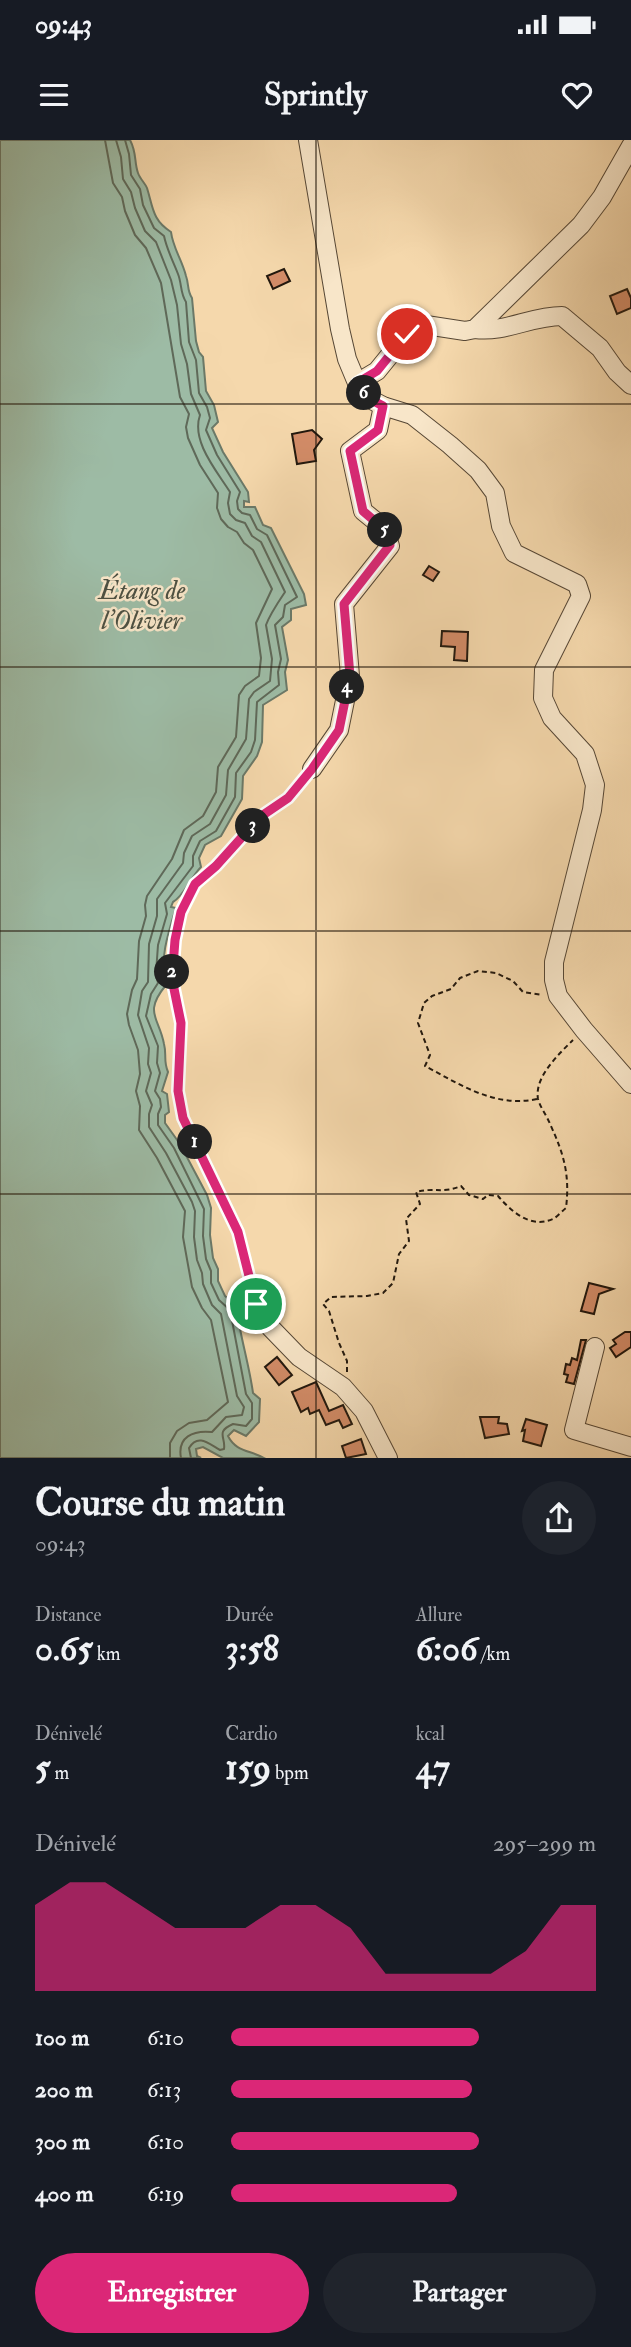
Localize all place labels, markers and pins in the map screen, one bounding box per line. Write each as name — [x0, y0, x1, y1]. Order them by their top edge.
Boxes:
pin — [377, 304, 437, 364]
pin: 6 — [346, 376, 382, 410]
pin: 5 — [368, 512, 402, 548]
pin: 4 — [330, 670, 364, 704]
pin: 3 — [236, 808, 270, 844]
pin: 2 — [154, 954, 190, 990]
pin: 1 — [178, 1124, 212, 1160]
pin — [226, 1274, 286, 1334]

